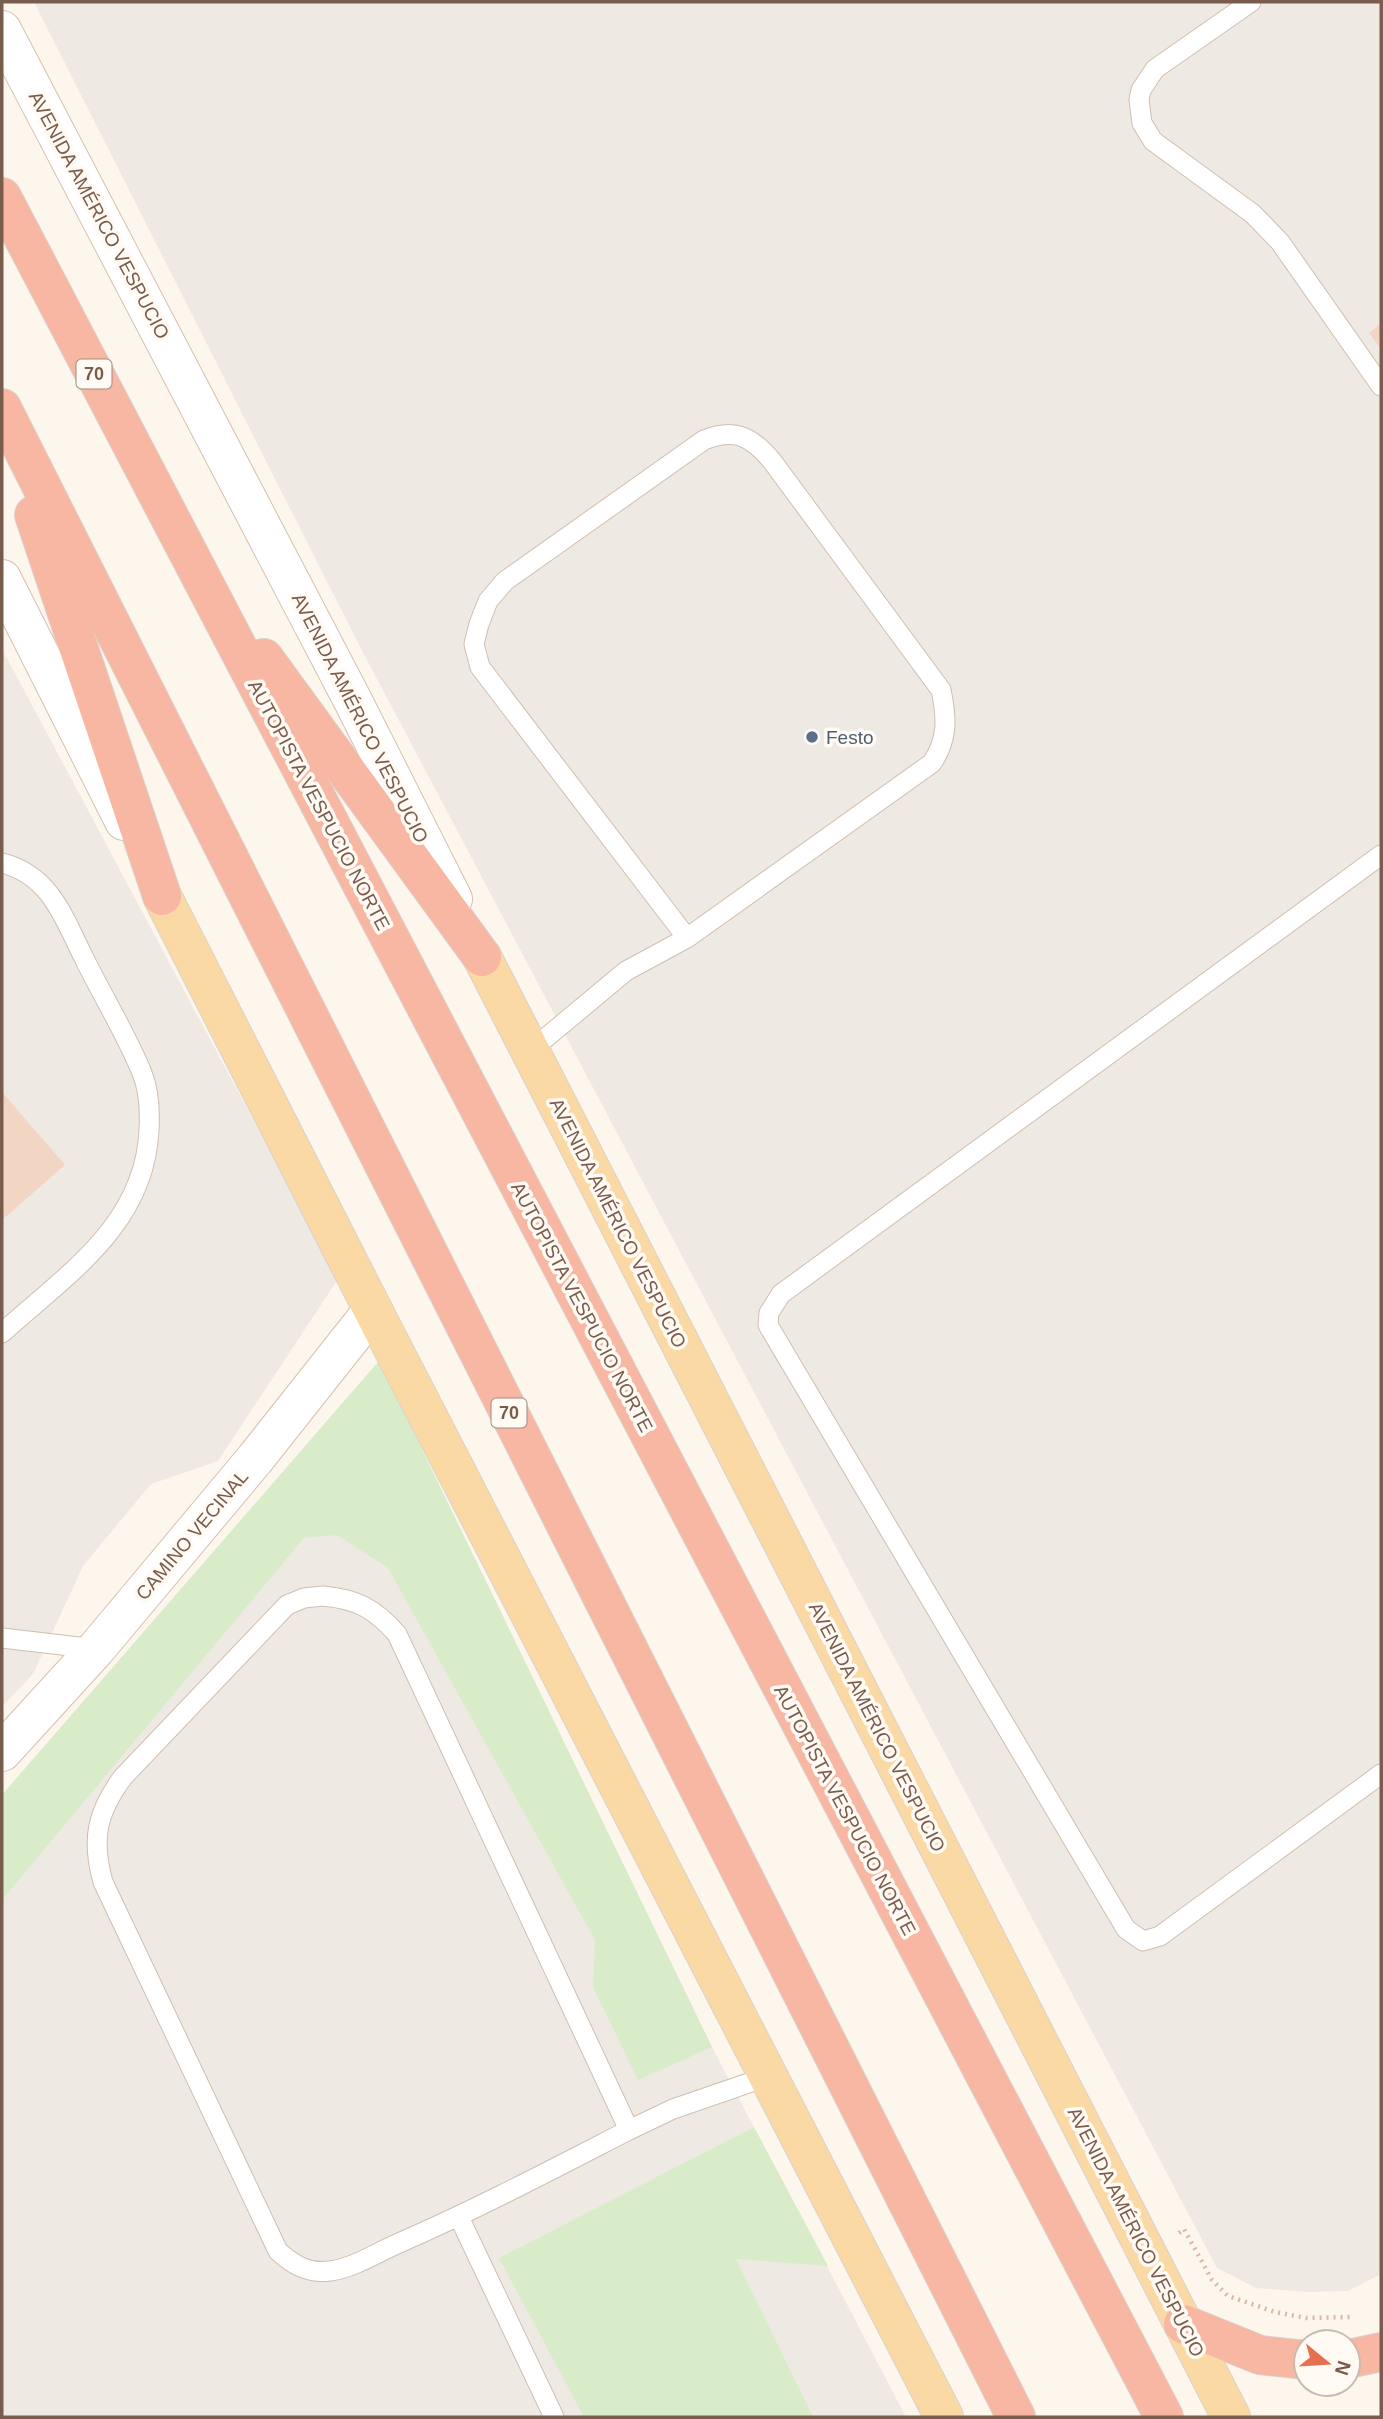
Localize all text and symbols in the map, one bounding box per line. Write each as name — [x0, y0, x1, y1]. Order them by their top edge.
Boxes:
street label: AVENIDA AMÉRICO VESPUCIO — [25, 88, 173, 342]
road number: 70 — [76, 360, 112, 388]
street label: AVENIDA AMÉRICO VESPUCIO — [288, 590, 432, 846]
street label: AUTOPISTA VESPUCIO NORTE — [244, 677, 394, 933]
place label: Festo — [826, 727, 874, 748]
marker: Festo — [804, 729, 820, 745]
street label: AVENIDA AMÉRICO VESPUCIO — [546, 1095, 690, 1351]
street label: AUTOPISTA VESPUCIO NORTE — [507, 1179, 657, 1435]
road number: 70 — [491, 1398, 526, 1428]
street label: CAMINO VECINAL — [132, 1466, 252, 1604]
street label: AVENIDA AMÉRICO VESPUCIO — [805, 1599, 949, 1855]
street label: AUTOPISTA VESPUCIO NORTE — [770, 1682, 920, 1938]
street label: AVENIDA AMÉRICO VESPUCIO — [1064, 2104, 1208, 2360]
north arrow — [1292, 2328, 1362, 2398]
text: N — [1331, 2358, 1355, 2378]

